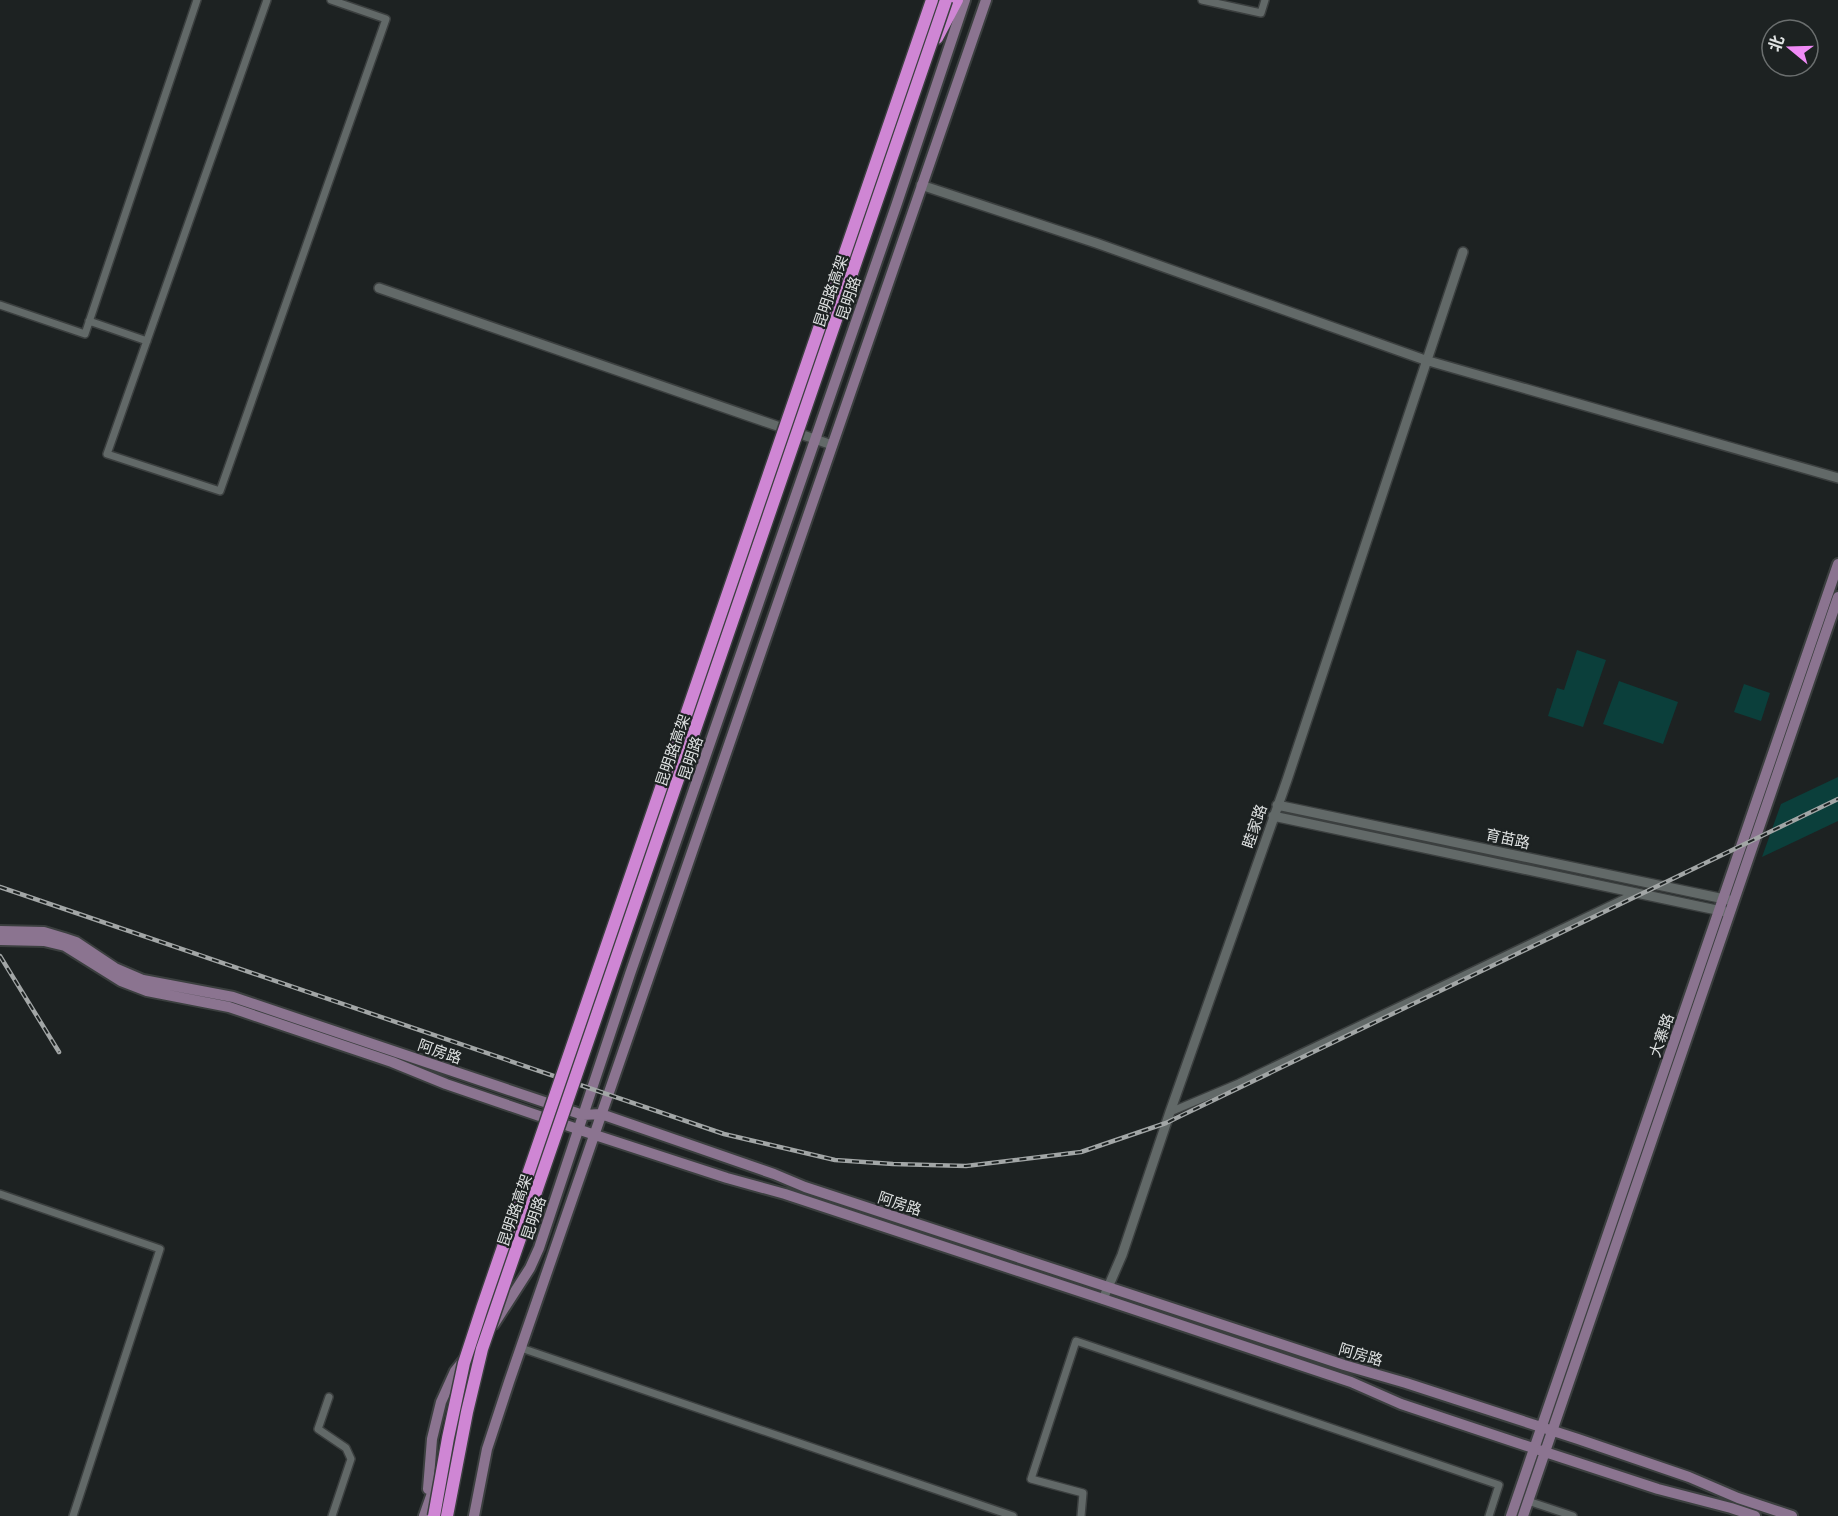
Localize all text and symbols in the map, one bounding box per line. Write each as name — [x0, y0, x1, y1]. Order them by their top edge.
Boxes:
north arrow — [1760, 18, 1820, 78]
text: 北 — [1763, 32, 1789, 54]
street label: 昆明路高架 — [809, 253, 851, 329]
street label: 昆明路 — [832, 274, 864, 322]
street label: 昆明路高架 — [651, 712, 693, 788]
street label: 昆明路 — [674, 734, 706, 782]
street label: 睦家路 — [1237, 801, 1271, 851]
street label: 育苗路 — [1484, 824, 1532, 852]
street label: 大寨路 — [1644, 1010, 1678, 1060]
street label: 阿房路 — [415, 1034, 465, 1068]
street label: 昆明路高架 — [493, 1172, 535, 1248]
street label: 阿房路 — [876, 1187, 924, 1219]
street label: 昆明路 — [517, 1194, 549, 1242]
street label: 阿房路 — [1337, 1338, 1385, 1370]

